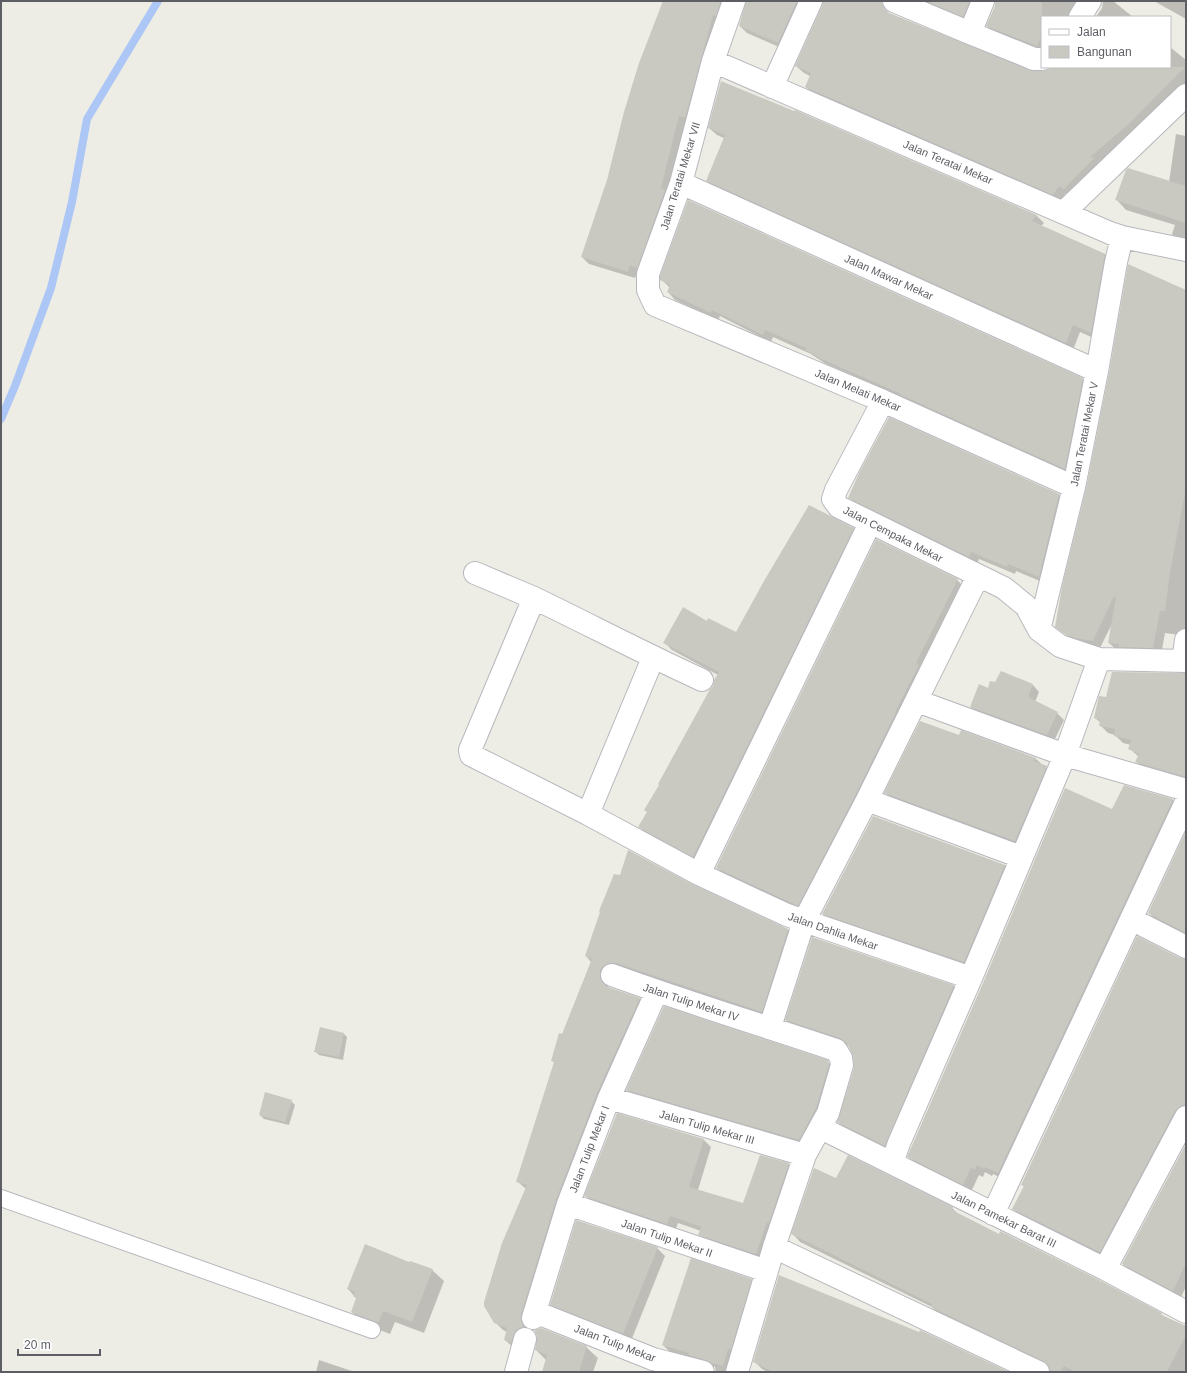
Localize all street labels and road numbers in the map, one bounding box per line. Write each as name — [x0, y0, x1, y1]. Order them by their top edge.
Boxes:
street label: Jalan Teratai Mekar VII — [658, 121, 702, 231]
street label: Jalan Teratai Mekar — [902, 138, 995, 186]
street label: Jalan Mawar Mekar — [843, 252, 936, 302]
street label: Jalan Melati Mekar — [813, 366, 903, 414]
street label: Jalan Teratai Mekar V — [1068, 380, 1100, 487]
street label: Jalan Cempaka Mekar — [841, 504, 945, 564]
street label: Jalan Dahlia Mekar — [787, 910, 880, 952]
street label: Jalan Tulip Mekar IV — [642, 981, 741, 1023]
street label: Jalan Tulip Mekar I — [567, 1104, 611, 1194]
street label: Jalan Tulip Mekar III — [658, 1108, 756, 1146]
street label: Jalan Pamekar Barat III — [950, 1188, 1058, 1250]
street label: Jalan Tulip Mekar II — [620, 1217, 714, 1259]
street label: Jalan Tulip Mekar — [573, 1322, 658, 1364]

